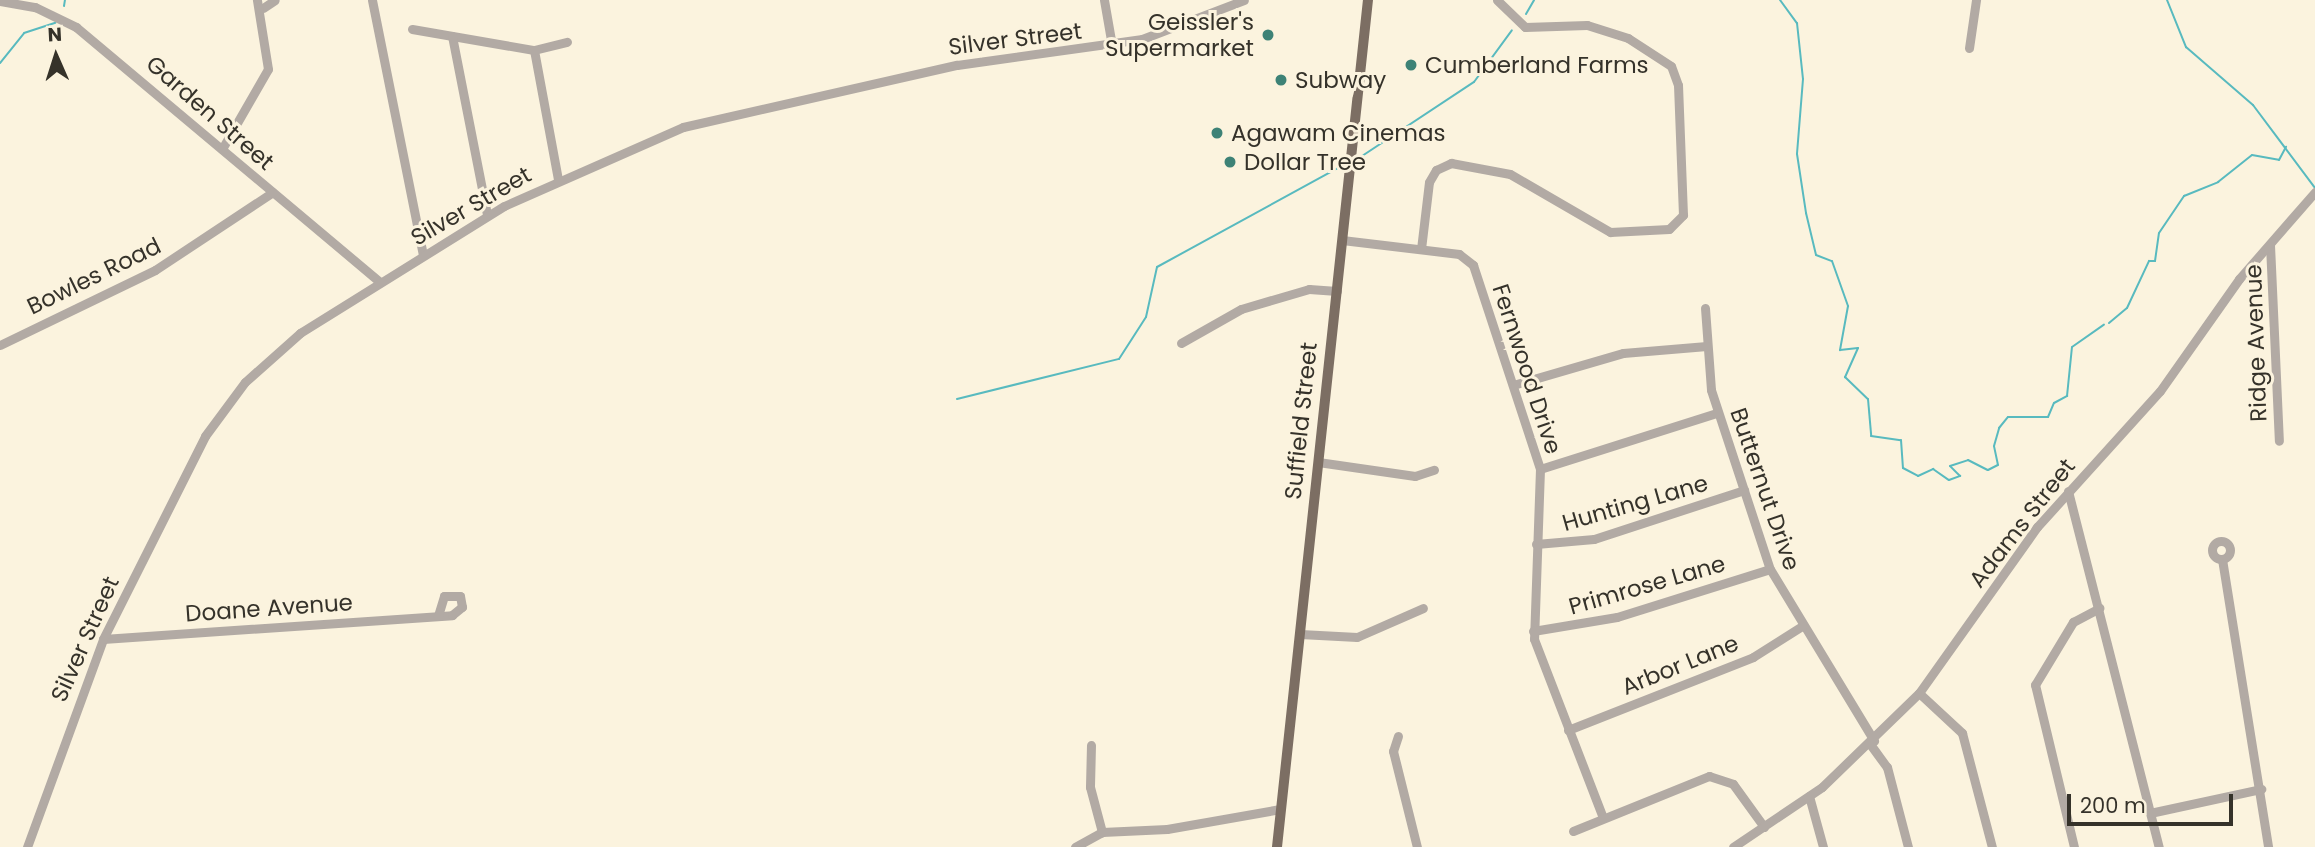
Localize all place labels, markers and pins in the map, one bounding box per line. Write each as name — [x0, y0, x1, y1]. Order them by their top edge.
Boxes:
place label: Geissler's Supermarket — [1105, 8, 1254, 62]
marker: Geissler's Supermarket — [1260, 27, 1276, 43]
place label: Cumberland Farms — [1425, 51, 1649, 79]
marker: Cumberland Farms — [1403, 57, 1419, 73]
place label: Subway — [1295, 66, 1386, 94]
marker: Subway — [1273, 72, 1289, 88]
place label: Agawam Cinemas — [1231, 119, 1445, 147]
marker: Agawam Cinemas — [1209, 125, 1225, 141]
place label: Dollar Tree — [1244, 148, 1366, 176]
marker: Dollar Tree — [1222, 154, 1238, 170]

